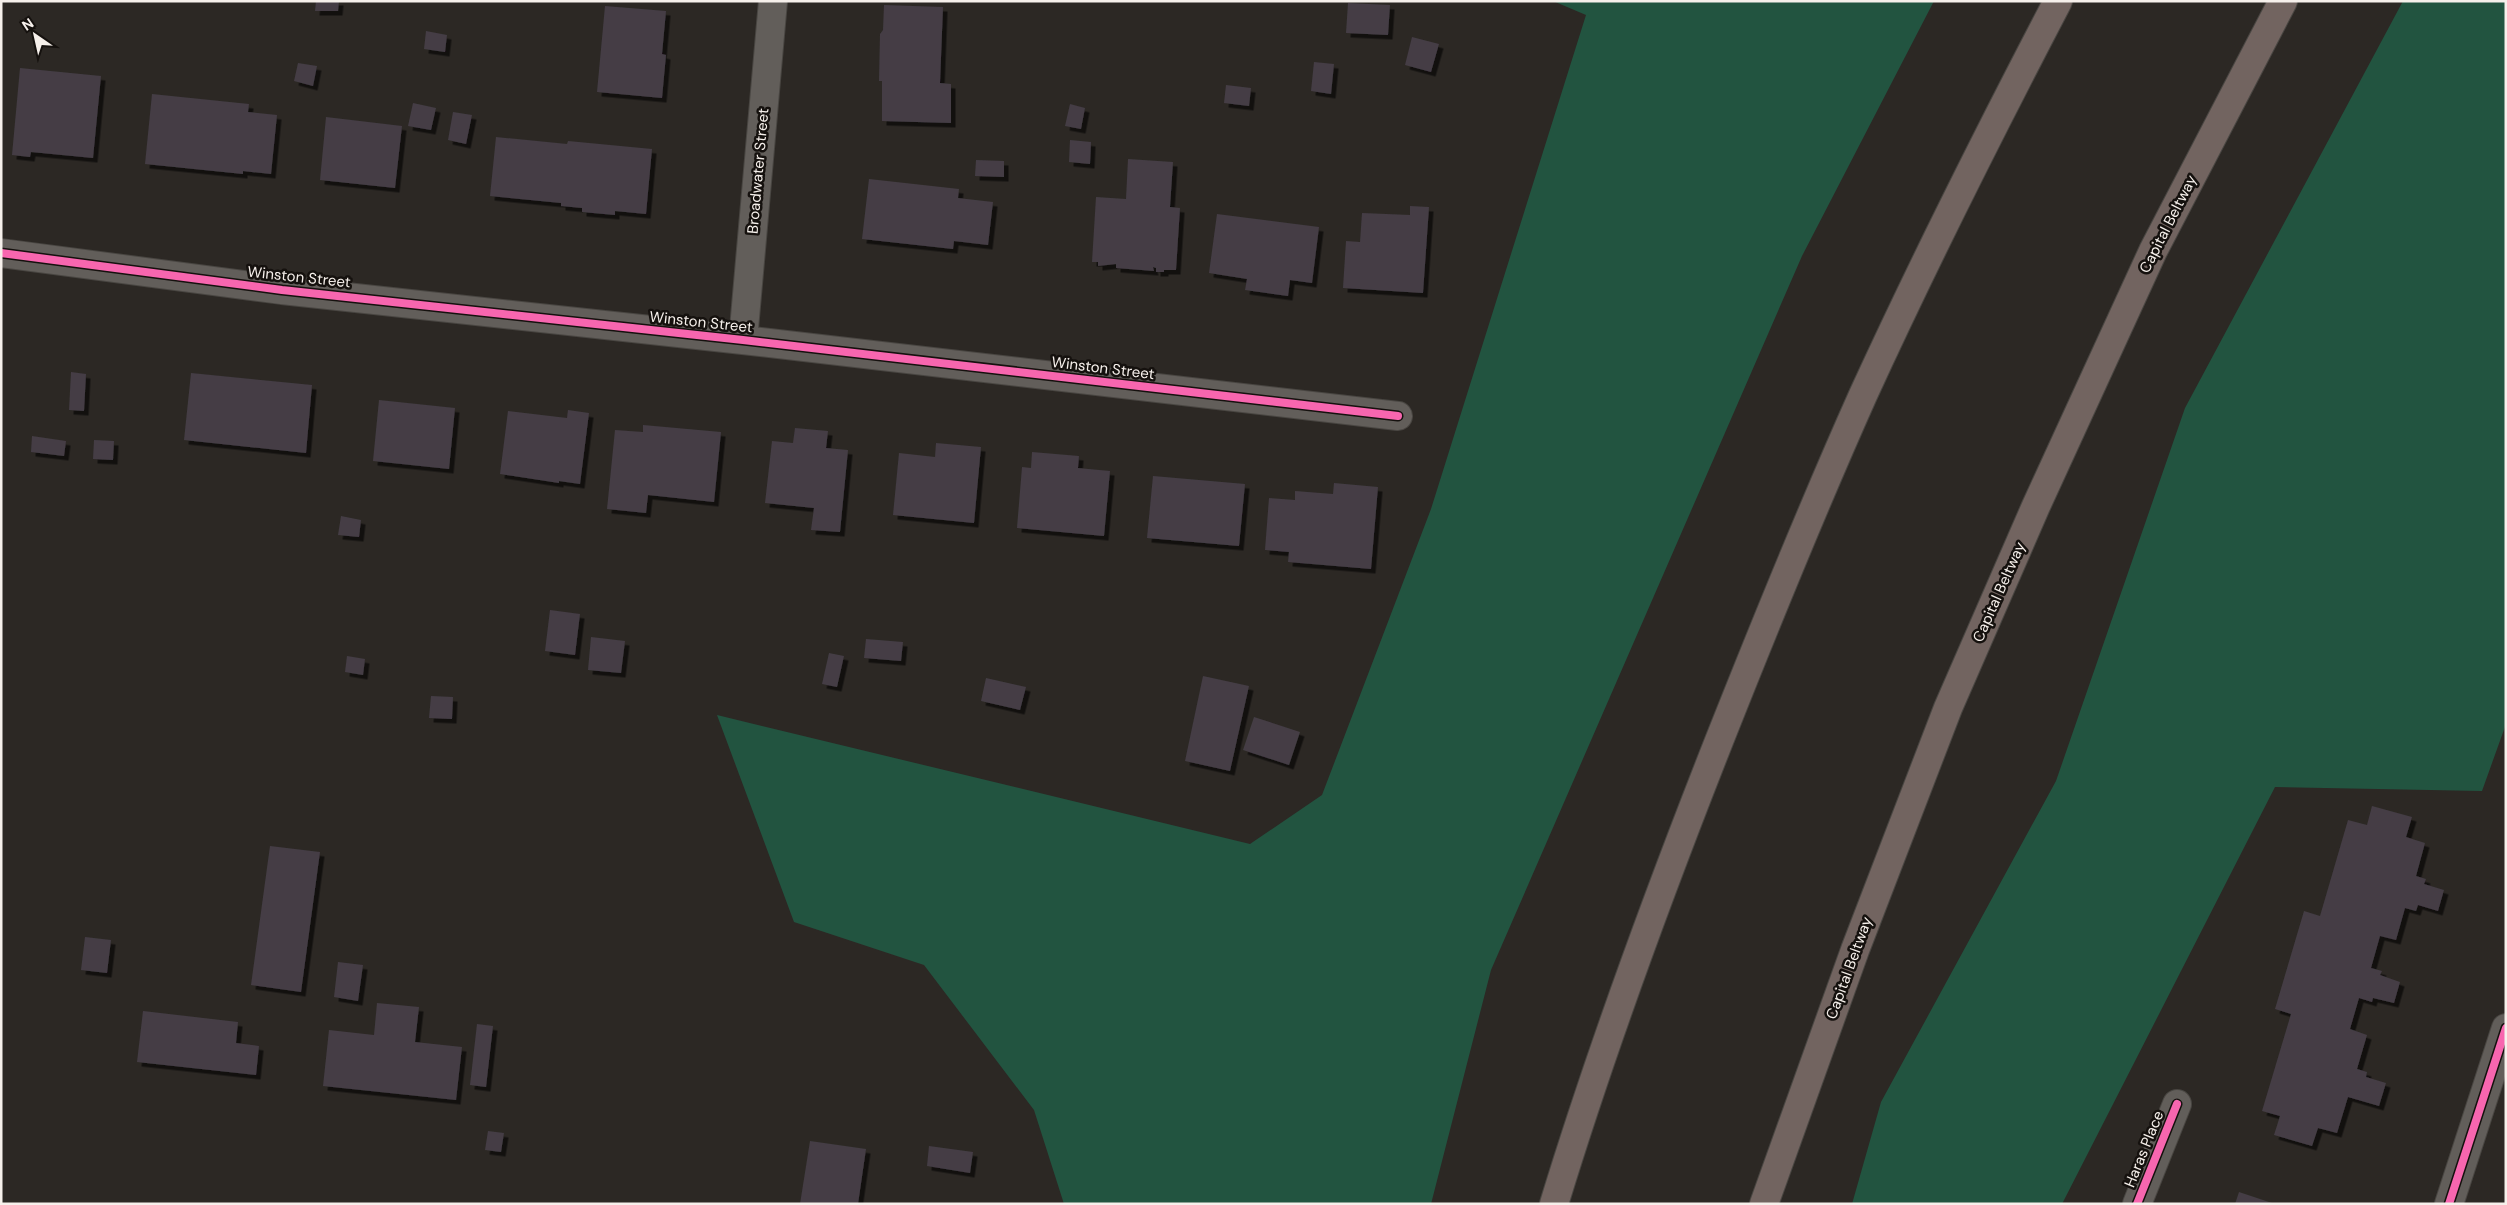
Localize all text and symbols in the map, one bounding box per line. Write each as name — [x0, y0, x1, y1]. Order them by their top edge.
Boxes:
north arrow — [10, 10, 60, 60]
text: N — [18, 14, 37, 35]
street label: Broadwater Street — [743, 107, 773, 235]
street label: Capital Beltway — [2135, 171, 2202, 276]
street label: Winston Street — [246, 262, 352, 292]
street label: Winston Street — [648, 307, 754, 337]
street label: Winston Street — [1050, 352, 1156, 384]
street label: Capital Beltway — [1968, 538, 2030, 645]
street label: Capital Beltway — [1821, 913, 1877, 1022]
street label: Haras Place — [2120, 1108, 2168, 1190]

